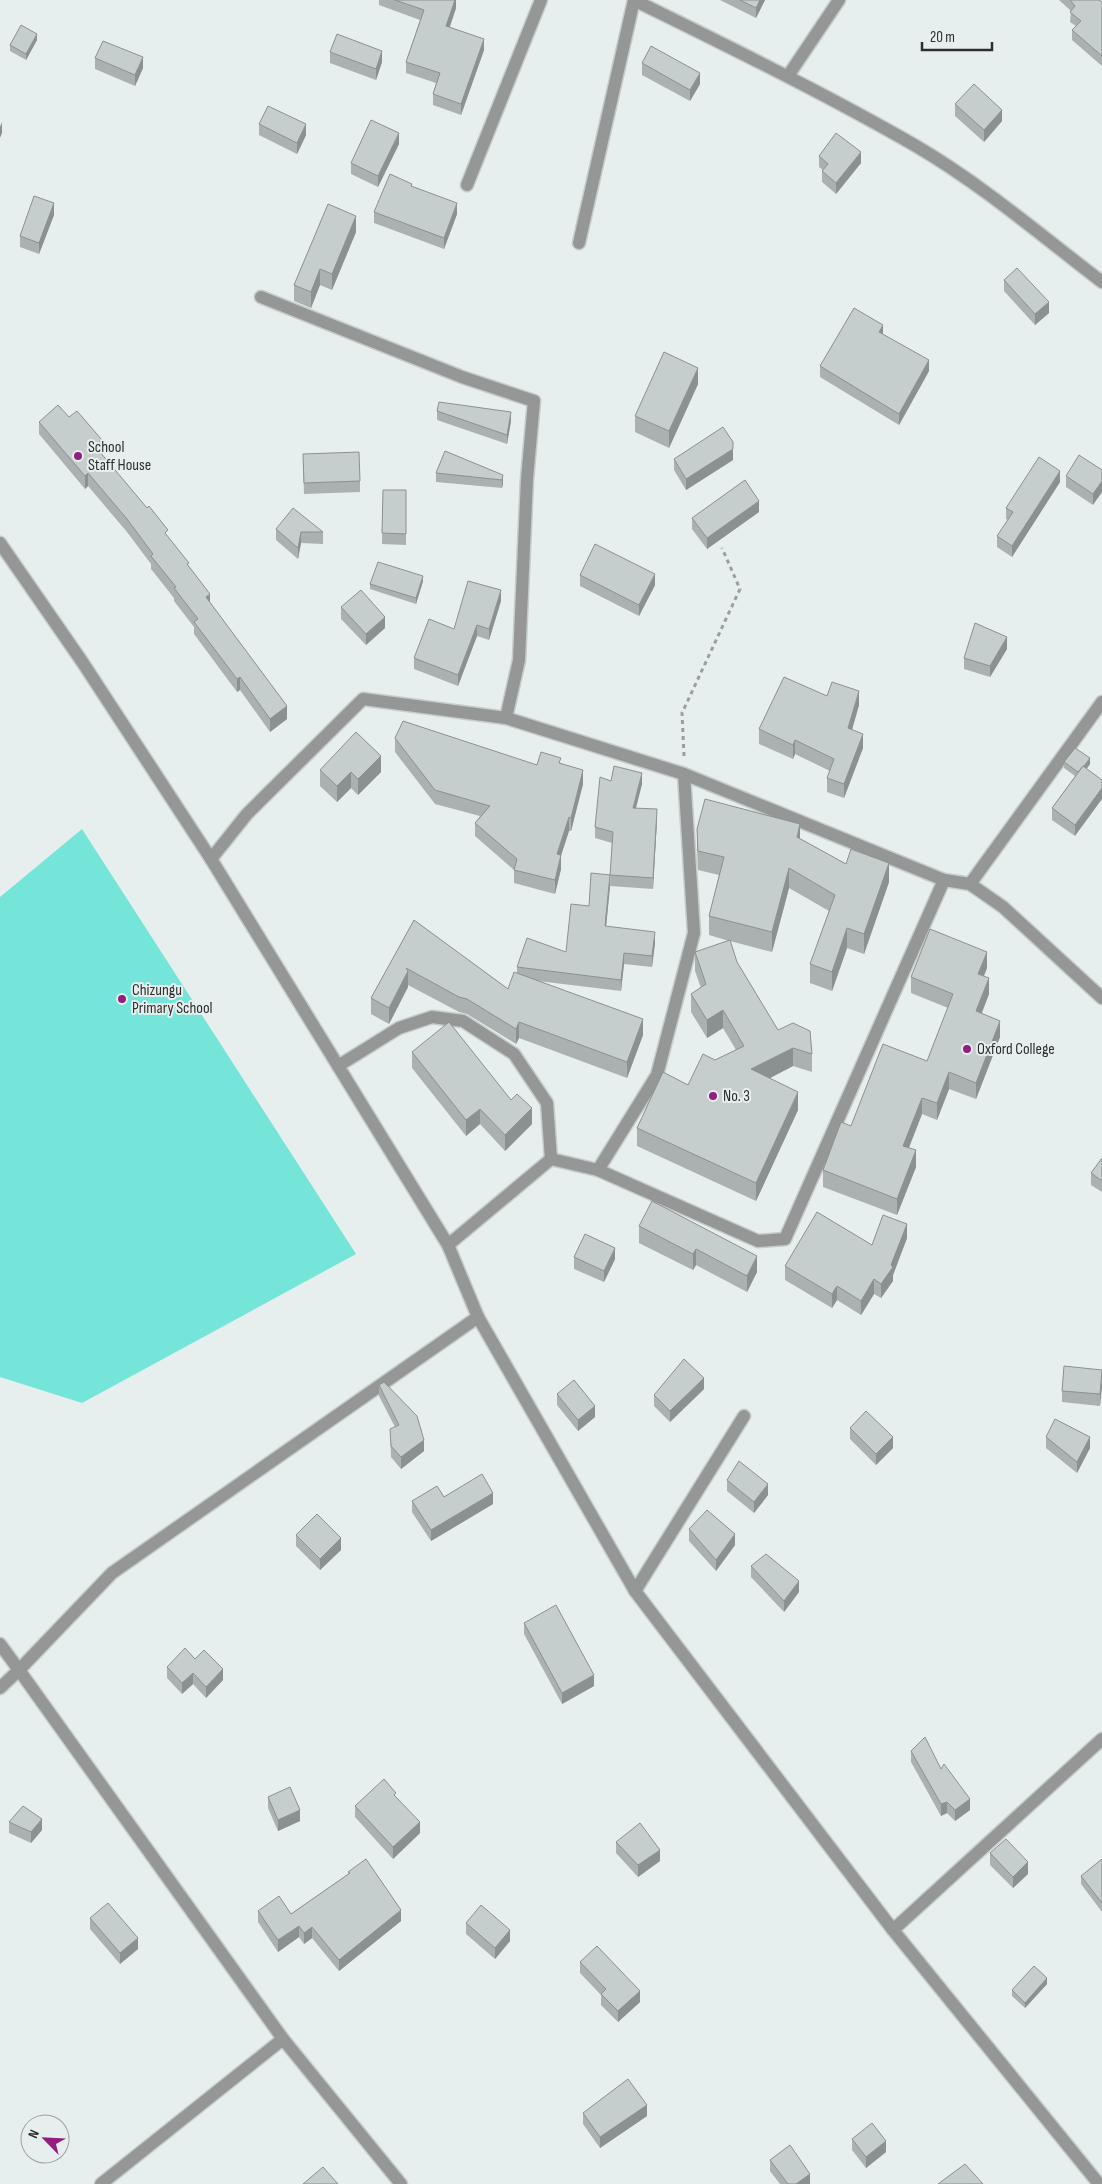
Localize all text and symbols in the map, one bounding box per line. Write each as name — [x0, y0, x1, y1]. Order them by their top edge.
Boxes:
scale bar — [922, 20, 992, 52]
text: 20 m — [930, 28, 955, 47]
place label: School Staff House — [88, 438, 151, 475]
marker: School Staff House — [72, 450, 84, 462]
place label: Chizungu Primary School — [132, 981, 213, 1018]
marker: Chizungu Primary School — [116, 993, 128, 1005]
place label: Oxford College — [977, 1040, 1055, 1059]
marker: Oxford College — [961, 1043, 973, 1055]
place label: No. 3 — [723, 1087, 750, 1106]
marker: No. 3 — [707, 1090, 719, 1102]
north arrow — [20, 2114, 70, 2164]
text: N — [24, 2127, 43, 2141]

